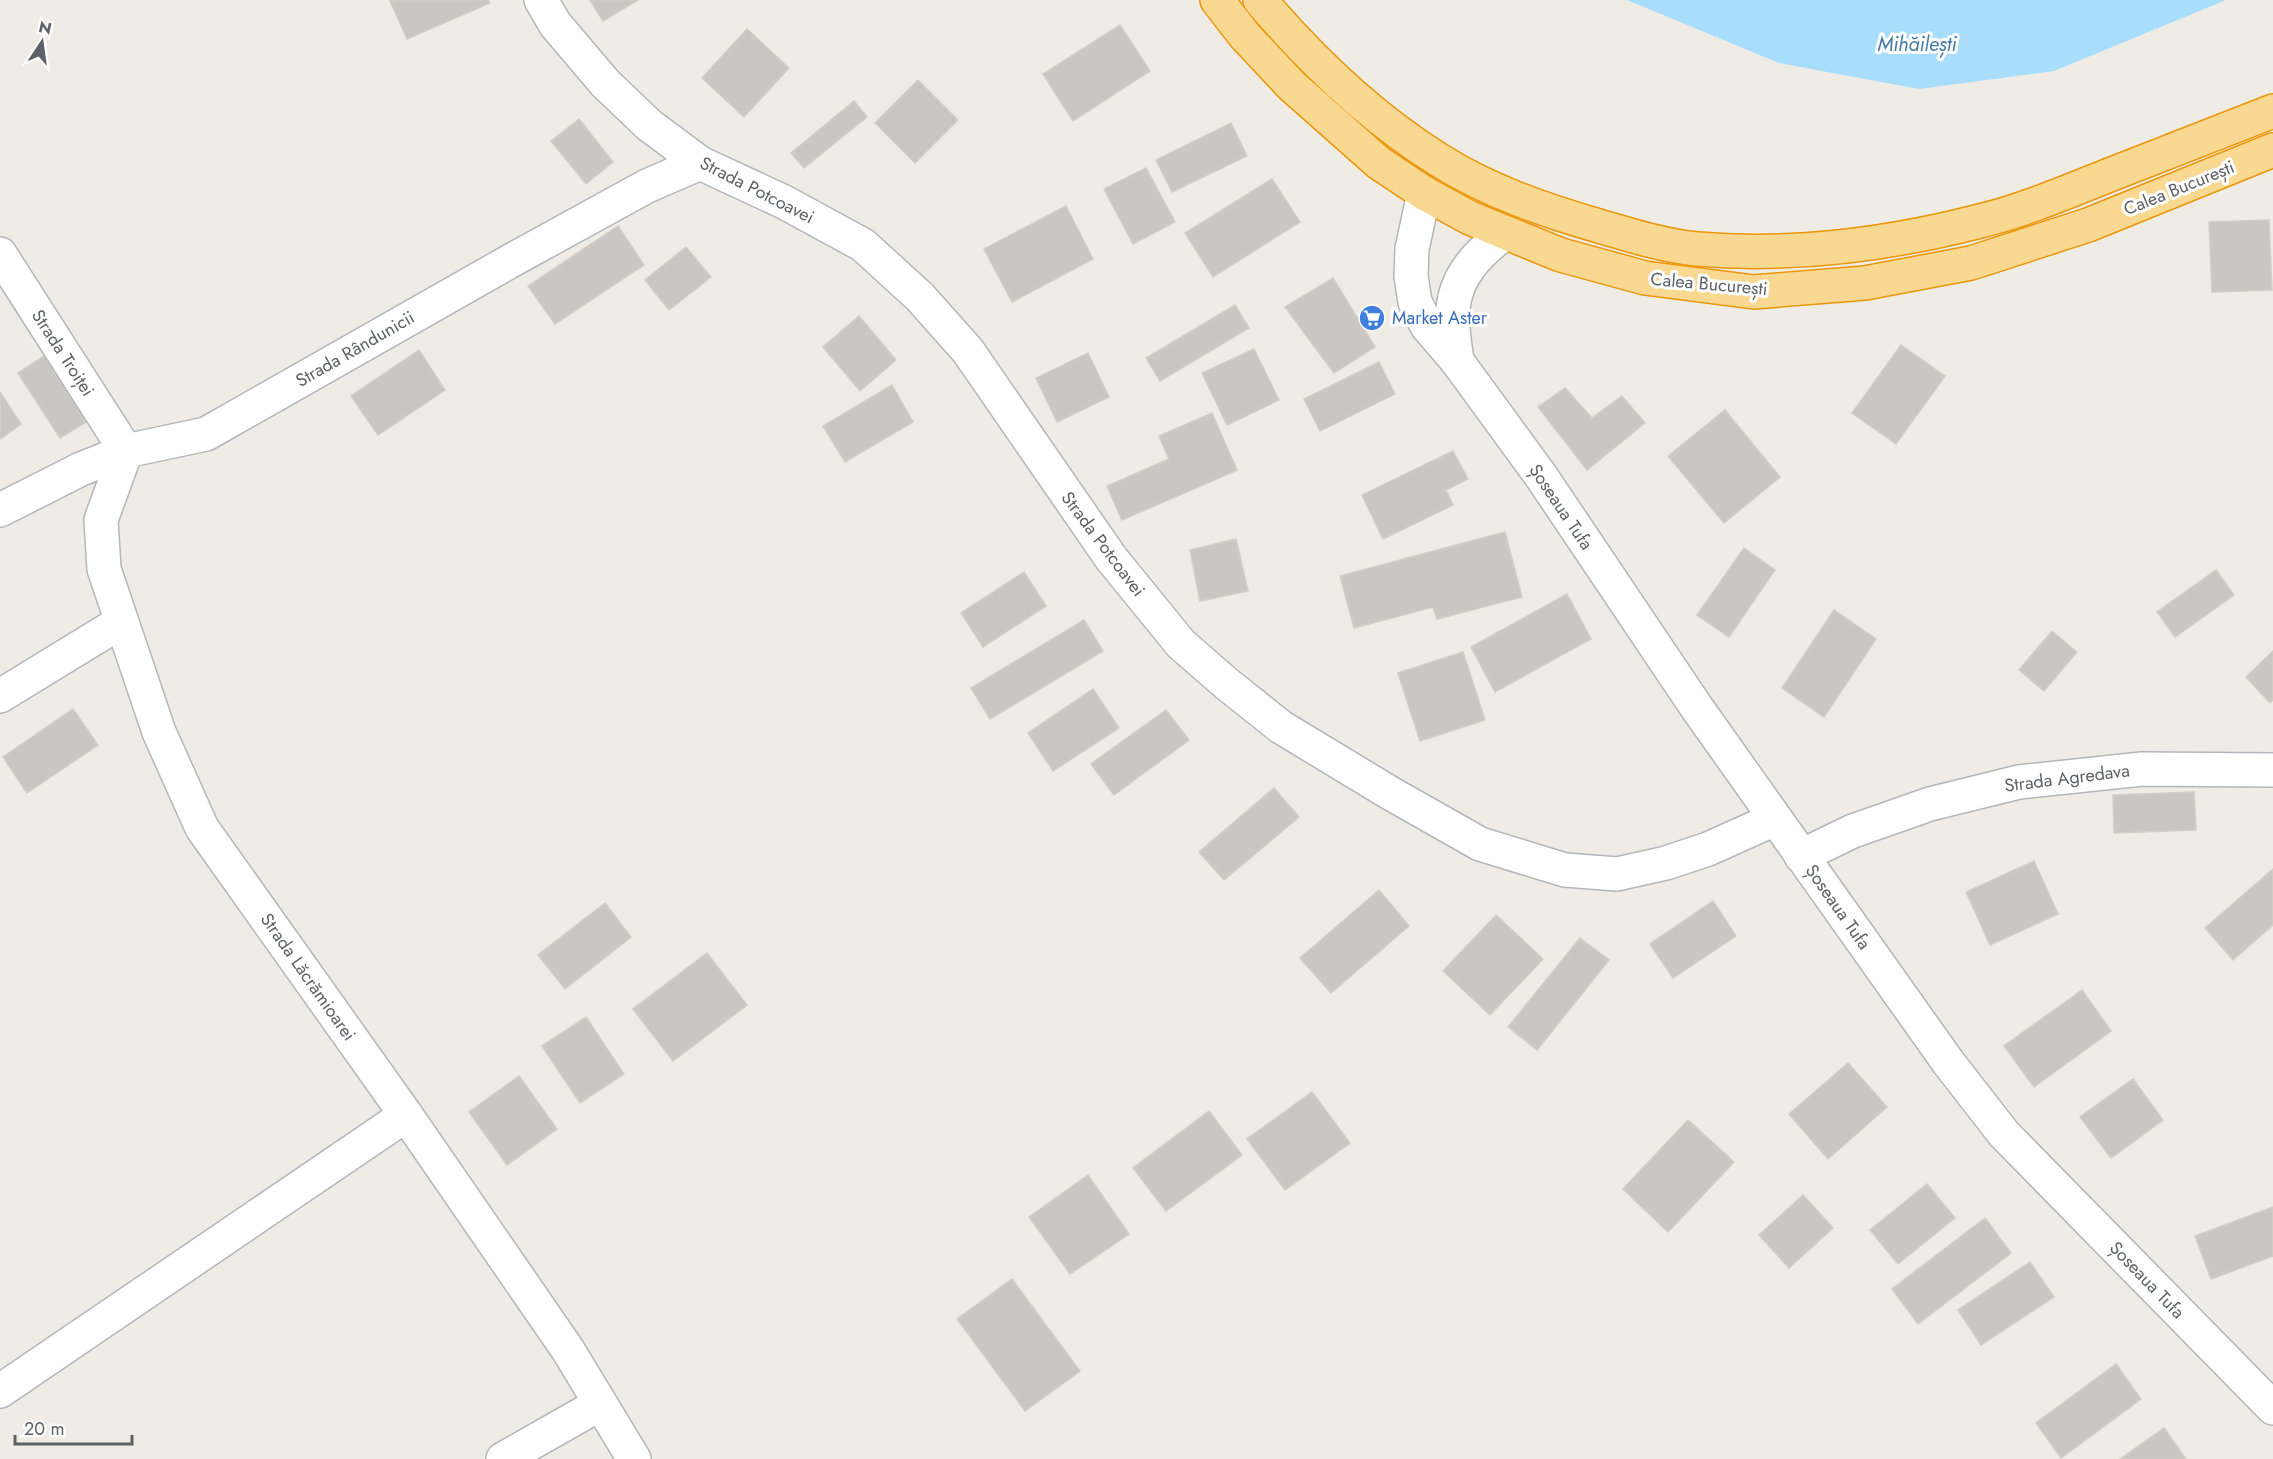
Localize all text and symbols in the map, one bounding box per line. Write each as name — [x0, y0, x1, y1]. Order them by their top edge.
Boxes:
north arrow — [12, 12, 72, 72]
text: N — [36, 15, 54, 41]
water label: Mihăilești — [1877, 30, 1957, 59]
street label: Strada Potcoavei — [695, 150, 819, 230]
street label: Calea București — [2120, 154, 2238, 222]
street label: Calea București — [1649, 266, 1769, 302]
supermarket icon: Market Aster — [1357, 303, 1387, 333]
street label: Strada Troiței — [25, 304, 101, 402]
street label: Strada Rândunicii — [291, 304, 419, 394]
place label: Market Aster — [1392, 305, 1488, 331]
street label: Șoseaua Tufa — [1523, 459, 1599, 555]
street label: Strada Potcoavei — [1055, 486, 1151, 602]
street label: Strada Agredava — [2003, 757, 2131, 799]
street label: Șoseaua Tufa — [1799, 859, 1877, 955]
street label: Strada Lăcrămioarei — [254, 908, 362, 1046]
street label: Șoseaua Tufa — [2103, 1236, 2191, 1324]
scale bar — [15, 1408, 132, 1446]
text: 20 m — [24, 1416, 64, 1442]

